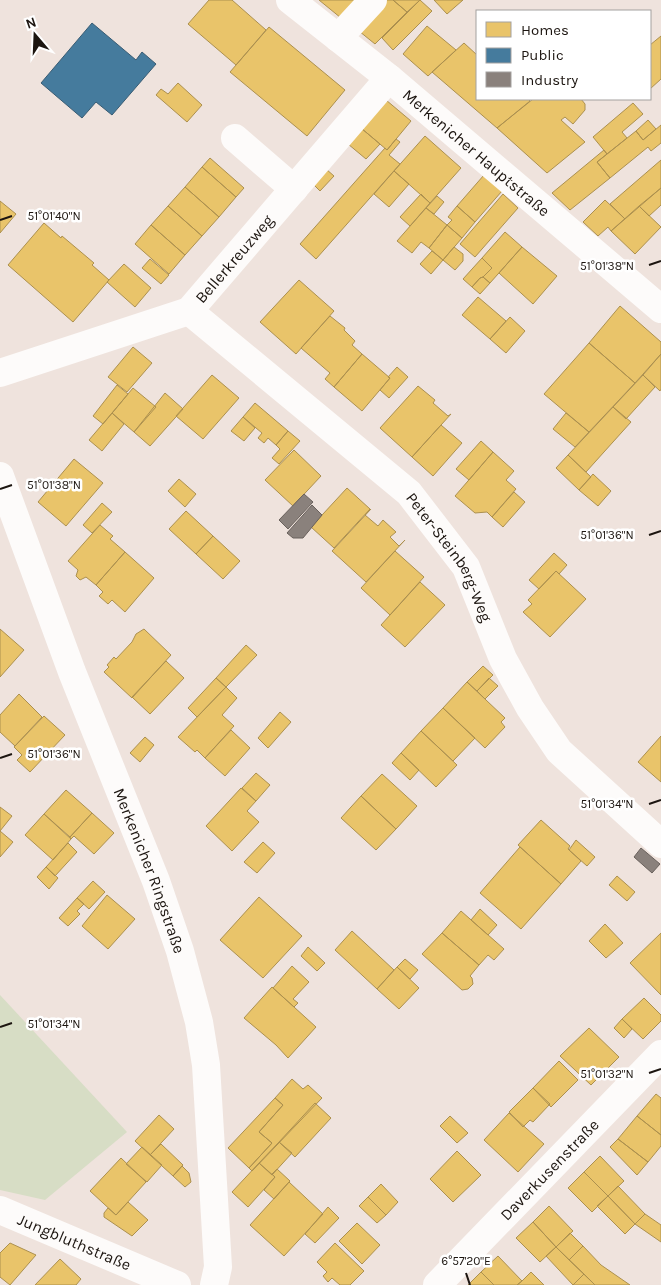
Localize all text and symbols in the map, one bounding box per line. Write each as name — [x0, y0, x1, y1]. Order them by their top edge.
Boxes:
north arrow — [10, 10, 60, 60]
legend — [476, 10, 651, 100]
text: N — [23, 14, 38, 33]
text: Homes — [521, 21, 569, 39]
text: Public — [521, 46, 564, 64]
text: Industry — [521, 71, 578, 89]
street label: Merkenicher Hauptstraße — [399, 85, 554, 220]
text: 51°01'40"N — [27, 209, 81, 223]
street label: Bellerkreuzweg — [191, 211, 278, 307]
text: 51°01'38"N — [580, 259, 634, 273]
text: 51°01'38"N — [27, 478, 81, 492]
street label: Peter-Steinberg-Weg — [402, 489, 496, 625]
text: 51°01'36"N — [580, 528, 634, 542]
text: 51°01'36"N — [27, 747, 81, 761]
street label: Merkenicher Ringstraße — [110, 785, 189, 956]
text: 51°01'34"N — [580, 797, 634, 811]
text: 51°01'34"N — [27, 1017, 81, 1031]
text: 51°01'32"N — [580, 1067, 634, 1081]
street label: Daverkusenstraße — [496, 1115, 603, 1224]
street label: Jungbluthstraße — [15, 1210, 134, 1274]
text: 6°57'20"E — [441, 1254, 491, 1268]

